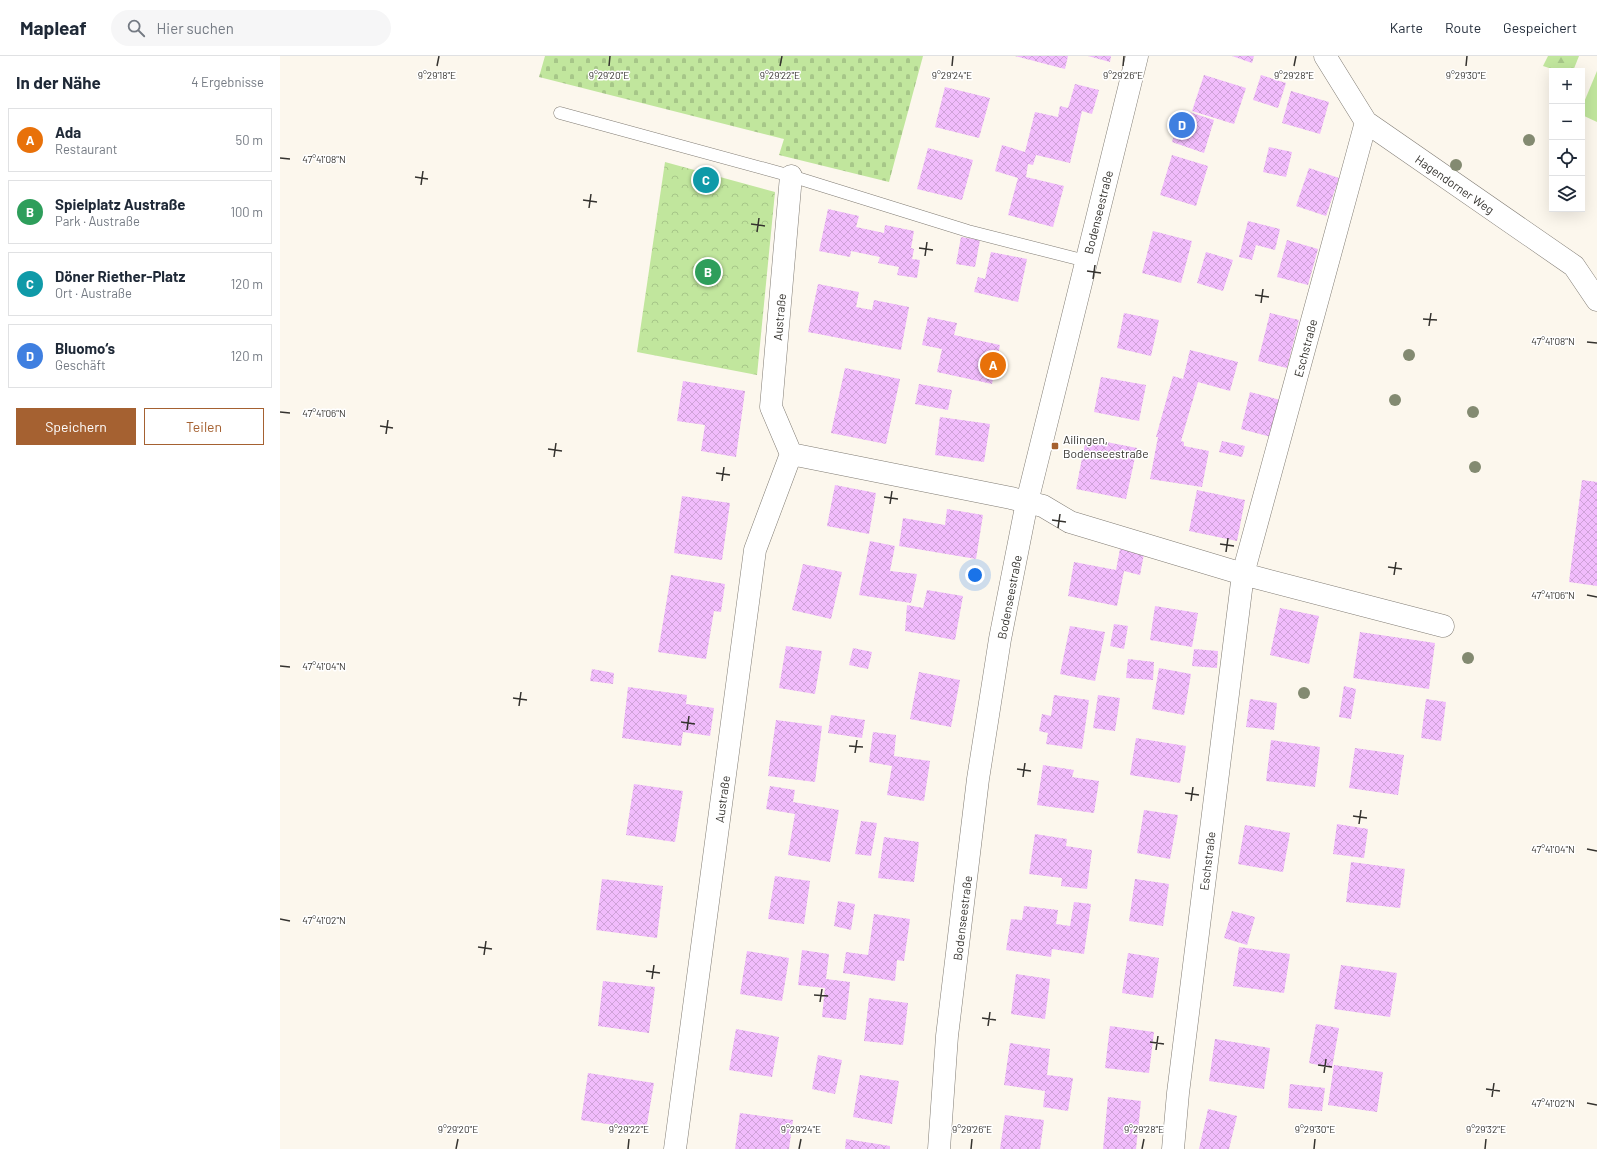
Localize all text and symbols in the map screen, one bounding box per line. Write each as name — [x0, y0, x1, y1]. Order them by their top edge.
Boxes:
search box — [111, 10, 391, 46]
text: Mapleaf — [20, 16, 87, 39]
icon: search — [125, 17, 147, 39]
text: Hier suchen — [157, 19, 234, 37]
text: Karte — [1390, 19, 1423, 36]
text: Route — [1445, 19, 1481, 36]
text: Gespeichert — [1503, 19, 1577, 36]
map controls — [1549, 68, 1585, 212]
button: + — [1549, 68, 1585, 104]
text: 9°29'18"E — [418, 69, 456, 81]
text: 9°29'20"E — [589, 69, 629, 81]
text: 9°29'22"E — [760, 69, 800, 81]
text: 9°29'24"E — [932, 69, 972, 81]
text: 9°29'26"E — [1103, 69, 1143, 81]
text: 9°29'28"E — [1274, 69, 1314, 81]
text: 9°29'30"E — [1446, 69, 1486, 81]
text: In der Nähe — [16, 72, 101, 92]
text: 4 Ergebnisse — [191, 74, 264, 90]
button: − — [1549, 104, 1585, 140]
pin: D — [1169, 110, 1195, 140]
text: Ada — [55, 123, 81, 141]
text: A — [26, 132, 34, 148]
text: 50 m — [236, 132, 263, 148]
button: locate — [1549, 140, 1585, 176]
text: Restaurant — [55, 141, 117, 157]
street label: Hagendorner Weg — [1413, 152, 1497, 216]
text: 47°41'08"N — [302, 153, 346, 165]
pin: C — [693, 165, 719, 195]
street label: Bodenseestraße — [1081, 169, 1115, 255]
button: layers — [1549, 176, 1585, 212]
text: Spielplatz Austraße — [55, 195, 186, 213]
text: B — [26, 204, 34, 220]
text: 100 m — [230, 204, 263, 220]
text: Park · Austraße — [55, 213, 140, 229]
pin: B — [695, 257, 721, 287]
text: Döner Riether-Platz — [55, 267, 185, 285]
text: C — [26, 276, 34, 292]
text: 120 m — [231, 276, 263, 292]
text: Ort · Austraße — [55, 285, 132, 301]
street label: Austraße — [770, 293, 788, 341]
street label: Eschstraße — [1291, 317, 1319, 379]
text: 47°41'08"N — [1531, 335, 1575, 347]
text: Bluomo‘s — [55, 339, 115, 357]
text: D — [26, 348, 34, 364]
text: 120 m — [231, 348, 263, 364]
pin: A — [980, 350, 1006, 380]
text: Geschäft — [55, 357, 106, 373]
text: 47°41'06"N — [302, 407, 346, 419]
button: Speichern — [16, 408, 136, 445]
button: Teilen — [144, 408, 264, 445]
place label: Ailingen, Bodenseestraße — [1063, 432, 1149, 460]
marker: Ailingen, Bodenseestraße — [1050, 441, 1060, 451]
street label: Bodenseestraße — [994, 554, 1024, 640]
your location — [965, 565, 985, 585]
text: 47°41'06"N — [1531, 589, 1575, 601]
text: 47°41'04"N — [302, 660, 346, 672]
street label: Austraße — [712, 775, 732, 823]
street label: Eschstraße — [1196, 831, 1218, 891]
text: 47°41'04"N — [1531, 843, 1575, 855]
street label: Bodenseestraße — [950, 875, 974, 961]
text: 47°41'02"N — [302, 914, 346, 926]
text: 47°41'02"N — [1531, 1097, 1575, 1109]
text: 9°29'20"E — [438, 1123, 478, 1135]
text: 9°29'22"E — [609, 1123, 649, 1135]
text: 9°29'24"E — [781, 1123, 821, 1135]
text: 9°29'26"E — [952, 1123, 992, 1135]
text: 9°29'28"E — [1124, 1123, 1164, 1135]
text: 9°29'30"E — [1295, 1123, 1335, 1135]
text: 9°29'32"E — [1466, 1123, 1506, 1135]

